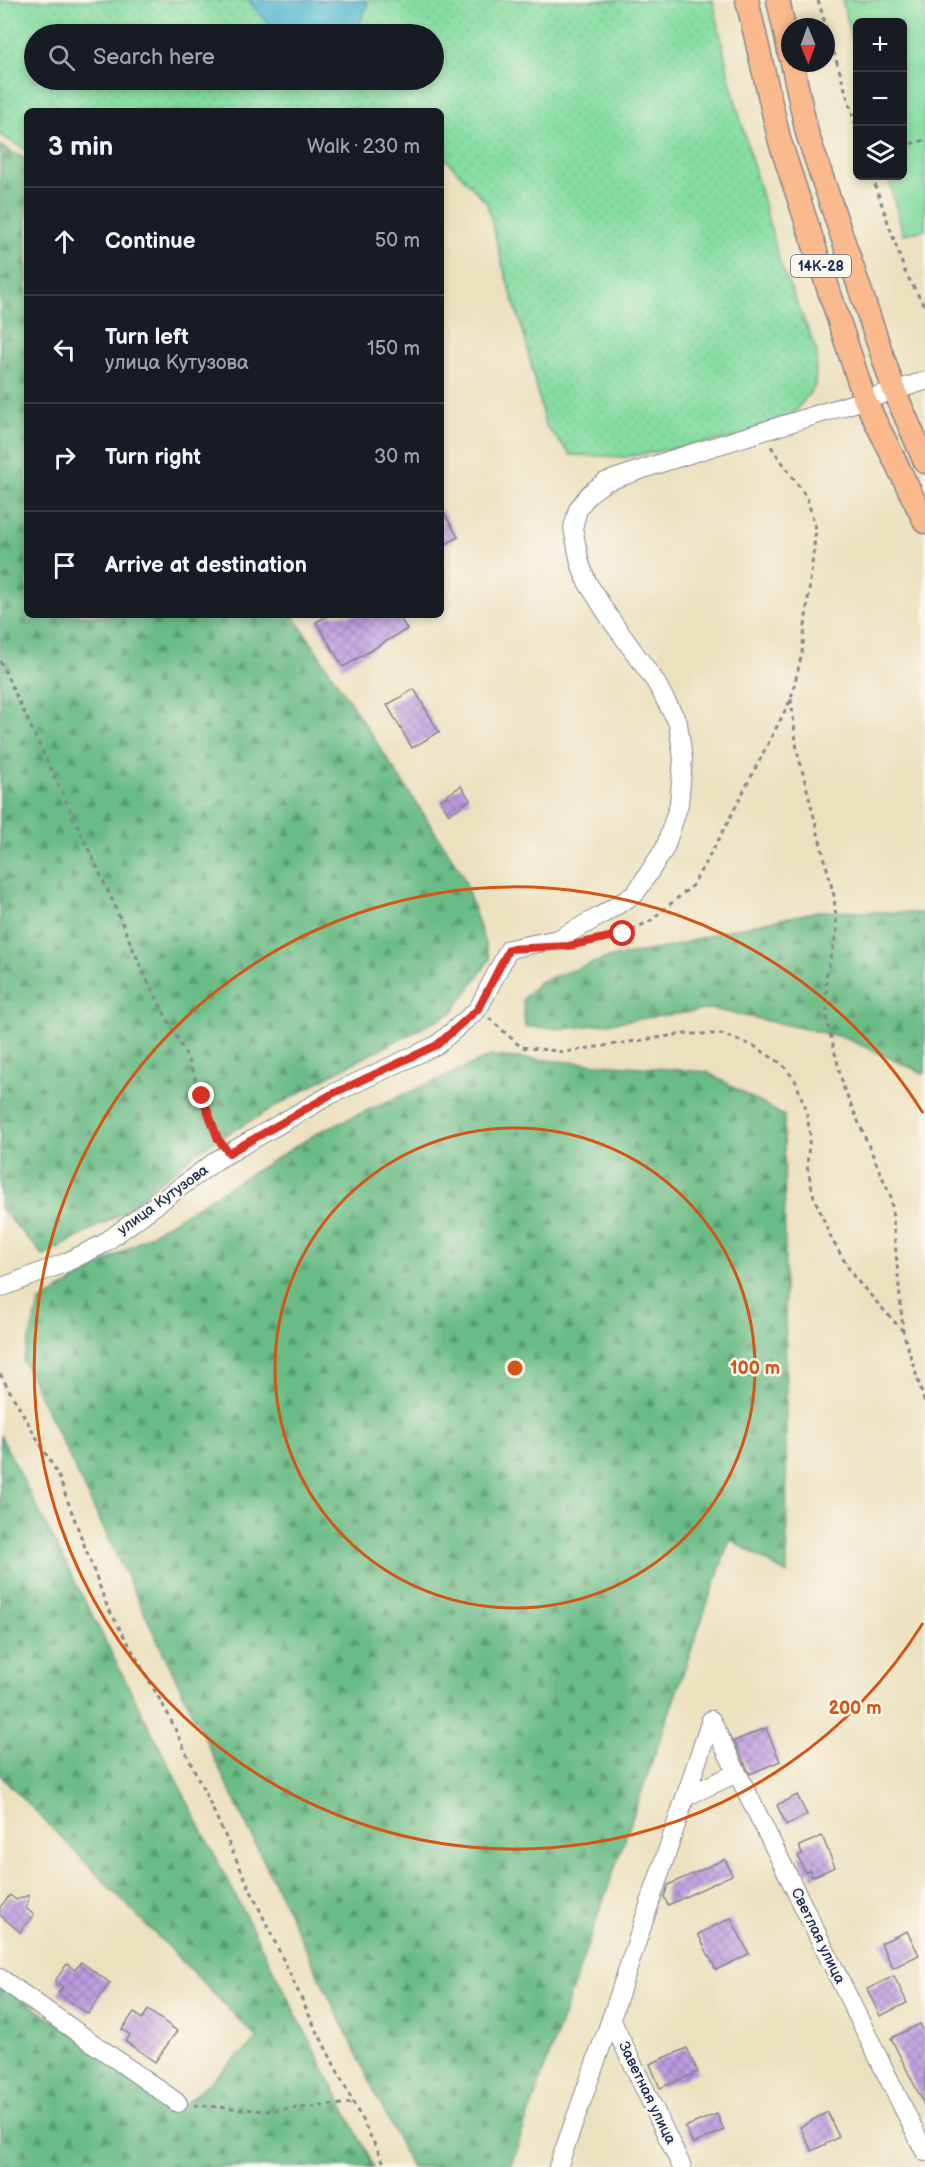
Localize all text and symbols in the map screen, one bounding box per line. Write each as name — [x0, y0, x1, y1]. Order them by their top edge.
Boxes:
north arrow — [781, 18, 835, 72]
map controls — [853, 18, 907, 180]
button: + — [853, 18, 907, 72]
search box — [24, 24, 444, 90]
icon: search — [45, 41, 78, 74]
text: Search here — [93, 44, 215, 71]
button: − — [853, 72, 907, 126]
button: layers — [853, 126, 907, 180]
text: 3 min — [48, 132, 113, 163]
text: Walk · 230 m — [307, 135, 420, 159]
icon: ahead — [48, 225, 81, 258]
text: Continue — [105, 228, 195, 255]
text: 50 m — [375, 229, 420, 253]
road number: 14К-28 — [791, 255, 851, 277]
text: Turn left — [105, 324, 189, 351]
icon: left — [48, 333, 81, 366]
text: 150 m — [367, 337, 420, 361]
text: улица Кутузова — [105, 351, 249, 375]
icon: right — [48, 441, 81, 474]
text: Turn right — [105, 444, 201, 471]
text: 30 m — [374, 445, 420, 469]
icon: arrive — [48, 549, 81, 582]
text: Arrive at destination — [105, 552, 307, 579]
route start — [609, 920, 635, 946]
route end — [188, 1082, 214, 1108]
street label: улица Кутузова — [114, 1161, 212, 1239]
centre of rings — [505, 1358, 525, 1378]
text: 100 m — [730, 1358, 780, 1379]
text: 200 m — [828, 1698, 882, 1719]
street label: Светлая улица — [787, 1885, 850, 1987]
street label: Заветная улица — [614, 2038, 680, 2148]

